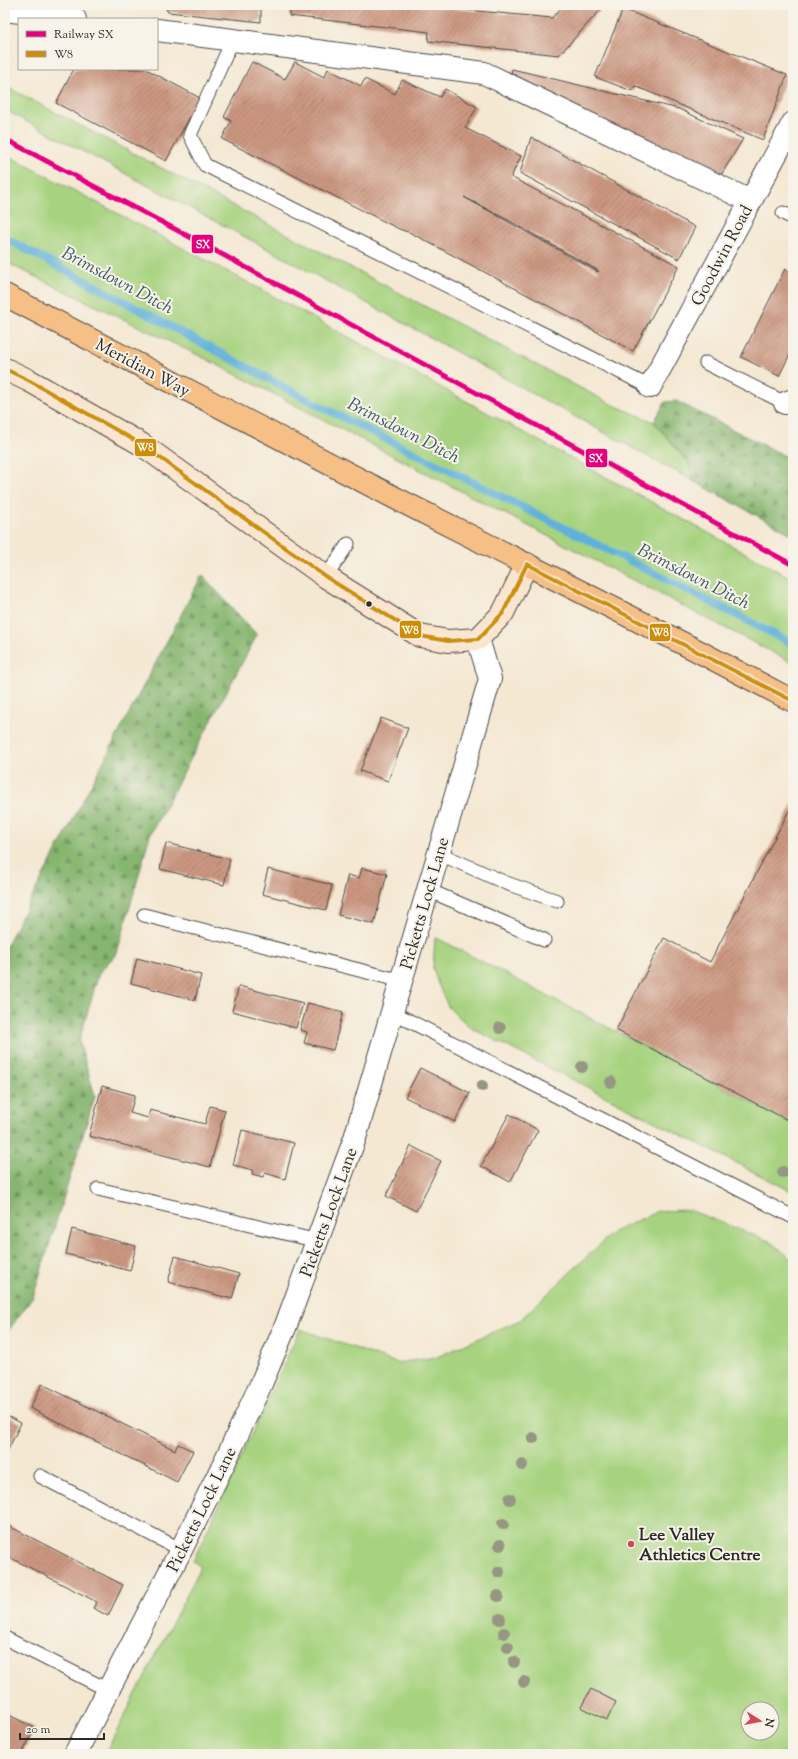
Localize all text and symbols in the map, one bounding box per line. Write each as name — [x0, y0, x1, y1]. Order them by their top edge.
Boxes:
legend — [18, 18, 158, 70]
text: Railway SX — [54, 26, 114, 44]
text: W8 — [54, 46, 73, 64]
street label: Goodwin Road — [686, 201, 760, 311]
line badge: SX — [191, 234, 214, 254]
text: SX — [196, 237, 211, 253]
water label: Brimsdown Ditch — [57, 241, 178, 322]
street label: Meridian Way — [90, 334, 194, 404]
water label: Brimsdown Ditch — [342, 392, 464, 471]
line badge: W8 — [134, 438, 157, 457]
text: W8 — [135, 440, 154, 456]
line badge: SX — [585, 448, 608, 468]
text: SX — [589, 451, 604, 467]
water label: Brimsdown Ditch — [632, 538, 754, 617]
unlabelled marker — [364, 599, 374, 609]
line badge: W8 — [399, 620, 422, 639]
text: W8 — [400, 623, 419, 639]
line badge: W8 — [649, 623, 671, 642]
text: W8 — [650, 625, 669, 641]
street label: Picketts Lock Lane — [396, 835, 456, 972]
street label: Picketts Lock Lane — [295, 1144, 364, 1281]
street label: Picketts Lock Lane — [162, 1443, 243, 1576]
place label: Lee Valley Athletics Centre — [639, 1524, 761, 1568]
marker: Lee Valley Athletics Centre — [626, 1539, 636, 1549]
north arrow — [740, 1701, 780, 1741]
scale bar — [20, 1715, 104, 1741]
text: N — [760, 1716, 778, 1729]
text: 20 m — [26, 1721, 51, 1739]

